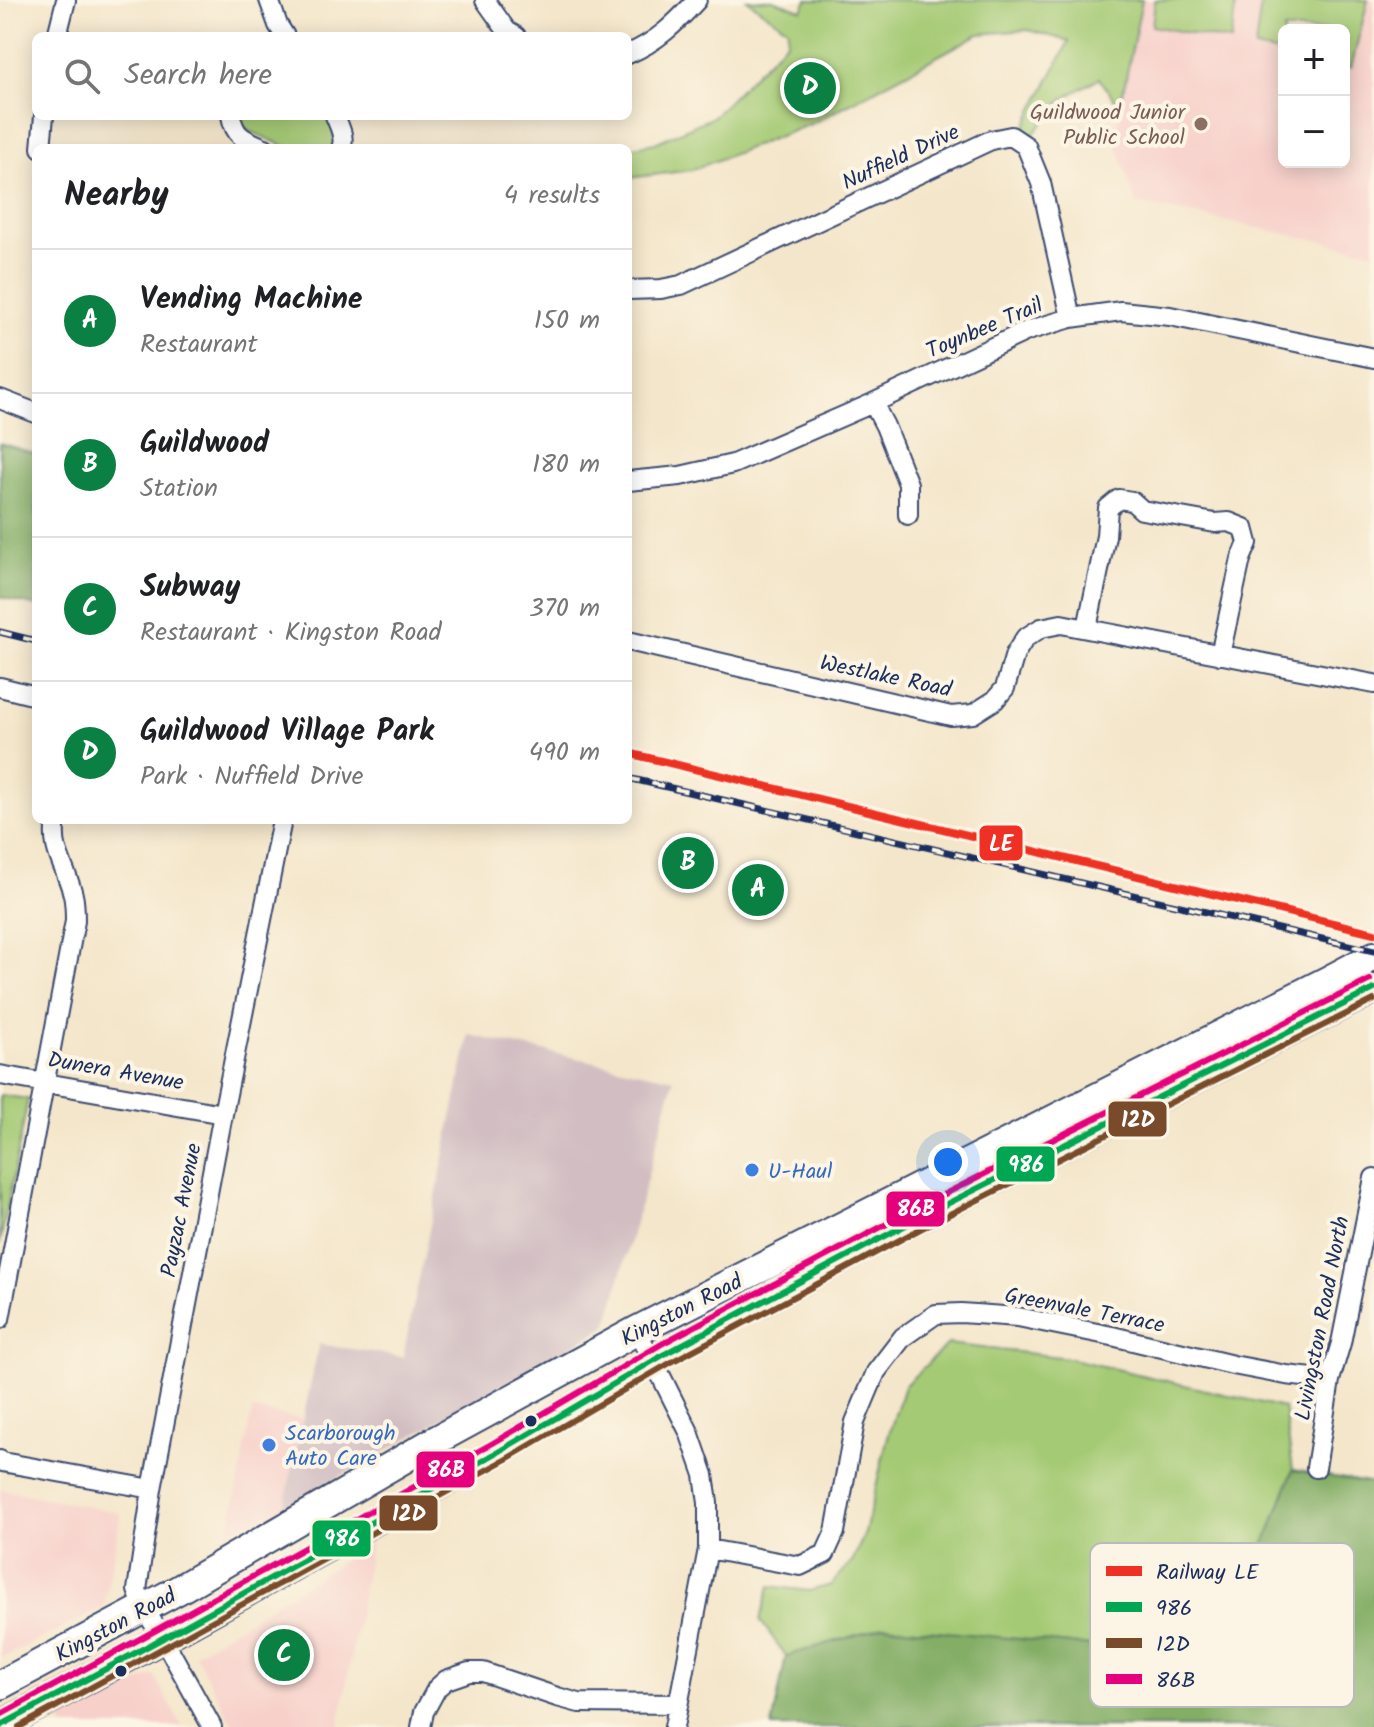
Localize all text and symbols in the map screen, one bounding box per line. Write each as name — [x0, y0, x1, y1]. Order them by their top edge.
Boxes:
map controls — [1278, 24, 1350, 168]
button: + — [1278, 24, 1350, 96]
search box — [32, 32, 632, 120]
text: Search here — [124, 52, 272, 100]
icon: search — [60, 54, 104, 98]
pin: D — [784, 58, 836, 118]
place label: Guildwood Junior Public School — [1030, 96, 1187, 156]
button: − — [1278, 96, 1350, 168]
marker: Guildwood Junior Public School — [1192, 115, 1210, 133]
street label: Nuffield Drive — [836, 116, 966, 201]
text: Nearby — [64, 169, 169, 223]
text: 4 results — [504, 175, 600, 217]
text: Vending Machine — [140, 276, 362, 324]
street label: Toynbee Trail — [921, 289, 1049, 370]
text: A — [82, 300, 98, 342]
text: 150 m — [534, 300, 600, 342]
text: Restaurant — [140, 324, 257, 366]
text: Guildwood — [140, 420, 269, 468]
text: B — [82, 444, 98, 486]
text: 180 m — [532, 444, 600, 486]
text: Station — [140, 468, 218, 510]
text: Subway — [140, 564, 240, 612]
text: C — [82, 588, 98, 630]
text: 370 m — [529, 588, 600, 630]
text: Restaurant · Kingston Road — [140, 612, 442, 654]
street label: Westlake Road — [816, 646, 956, 709]
text: Guildwood Village Park — [140, 708, 434, 756]
text: D — [81, 732, 99, 774]
text: 490 m — [529, 732, 600, 774]
text: Park · Nuffield Drive — [140, 756, 363, 798]
line badge: LE — [978, 824, 1024, 862]
text: LE — [989, 828, 1014, 863]
pin: B — [662, 833, 714, 893]
pin: A — [732, 860, 784, 920]
street label: Dunera Avenue — [45, 1043, 186, 1102]
line badge: 12D — [1107, 1100, 1168, 1138]
text: 12D — [1121, 1104, 1155, 1139]
street label: Payzac Avenue — [152, 1140, 213, 1281]
your location — [928, 1142, 968, 1182]
line badge: 986 — [995, 1145, 1056, 1183]
text: 986 — [1008, 1149, 1044, 1184]
place label: U-Haul — [768, 1155, 833, 1190]
marker: U-Haul — [743, 1161, 761, 1179]
line badge: 86B — [885, 1190, 946, 1228]
text: 86B — [897, 1193, 935, 1228]
street label: Livingston Road North — [1286, 1213, 1360, 1424]
street label: Kingston Road — [615, 1265, 750, 1357]
street label: Greenvale Terrace — [1002, 1279, 1168, 1344]
unlabelled marker — [523, 1413, 539, 1429]
place label: Scarborough Auto Care — [285, 1417, 396, 1477]
marker: Scarborough Auto Care — [260, 1436, 278, 1454]
line badge: 86B — [415, 1450, 476, 1489]
text: 86B — [427, 1454, 465, 1489]
line badge: 12D — [378, 1494, 439, 1532]
text: 12D — [392, 1498, 426, 1533]
line badge: 986 — [311, 1519, 372, 1558]
text: 986 — [324, 1523, 360, 1558]
legend — [1090, 1543, 1354, 1707]
text: Railway LE — [1156, 1556, 1260, 1591]
street label: Kingston Road — [49, 1579, 184, 1673]
text: 986 — [1156, 1592, 1192, 1627]
pin: C — [258, 1625, 310, 1685]
text: 12D — [1156, 1628, 1190, 1663]
unlabelled marker — [113, 1663, 129, 1679]
text: 86B — [1156, 1664, 1196, 1699]

